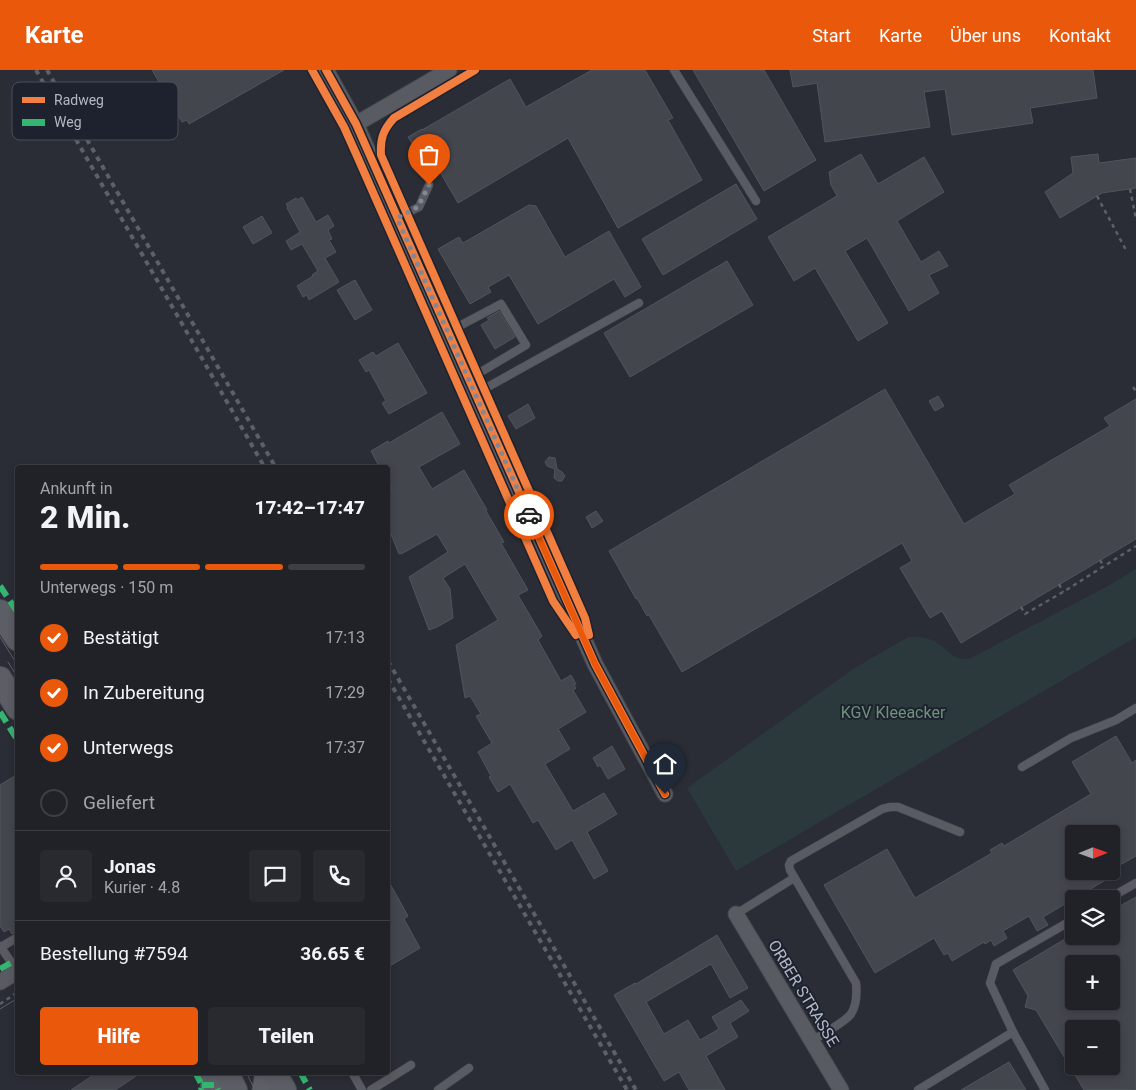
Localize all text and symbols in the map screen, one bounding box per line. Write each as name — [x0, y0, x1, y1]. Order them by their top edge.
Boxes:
text: Karte — [25, 21, 84, 49]
text: Start — [812, 25, 851, 46]
text: Karte — [879, 25, 922, 46]
text: Über uns — [950, 25, 1021, 46]
text: Kontakt — [1049, 25, 1111, 46]
legend — [12, 82, 178, 140]
text: Radweg — [54, 92, 104, 108]
text: Weg — [54, 114, 82, 130]
pin — [408, 134, 450, 185]
icon: bag — [415, 141, 443, 169]
text: Ankunft in — [40, 479, 113, 498]
courier — [504, 490, 554, 540]
text: 17:42–17:47 — [254, 496, 365, 519]
text: 2 Min. — [40, 498, 131, 536]
icon: car — [515, 501, 543, 529]
text: Unterwegs · 150 m — [40, 578, 173, 597]
icon: check — [40, 624, 68, 652]
text: Bestätigt — [83, 626, 159, 649]
text: 17:13 — [325, 628, 365, 647]
icon: check — [40, 679, 68, 707]
text: In Zubereitung — [83, 681, 205, 704]
text: 17:29 — [325, 683, 365, 702]
park label: KGV Kleeacker — [841, 703, 946, 722]
icon: check — [40, 734, 68, 762]
text: Unterwegs — [83, 736, 174, 759]
text: 17:37 — [325, 738, 365, 757]
pin — [644, 743, 686, 794]
icon: home — [651, 750, 679, 778]
text: Geliefert — [83, 791, 155, 814]
north arrow — [1065, 825, 1120, 880]
map controls — [1065, 825, 1120, 1075]
button: person — [40, 850, 92, 902]
button: chat — [249, 850, 301, 902]
button: phone — [313, 850, 365, 902]
text: Jonas — [104, 855, 156, 878]
text: Kurier · 4.8 — [104, 878, 180, 897]
button: layers — [1065, 890, 1120, 945]
street label: ORBER STRASSE — [764, 936, 843, 1050]
text: Bestellung #7594 — [40, 942, 188, 965]
text: 36.65 € — [300, 942, 365, 965]
button: + — [1065, 955, 1120, 1010]
button: Hilfe — [40, 1007, 198, 1065]
button: Teilen — [208, 1007, 365, 1065]
button: − — [1065, 1020, 1120, 1075]

